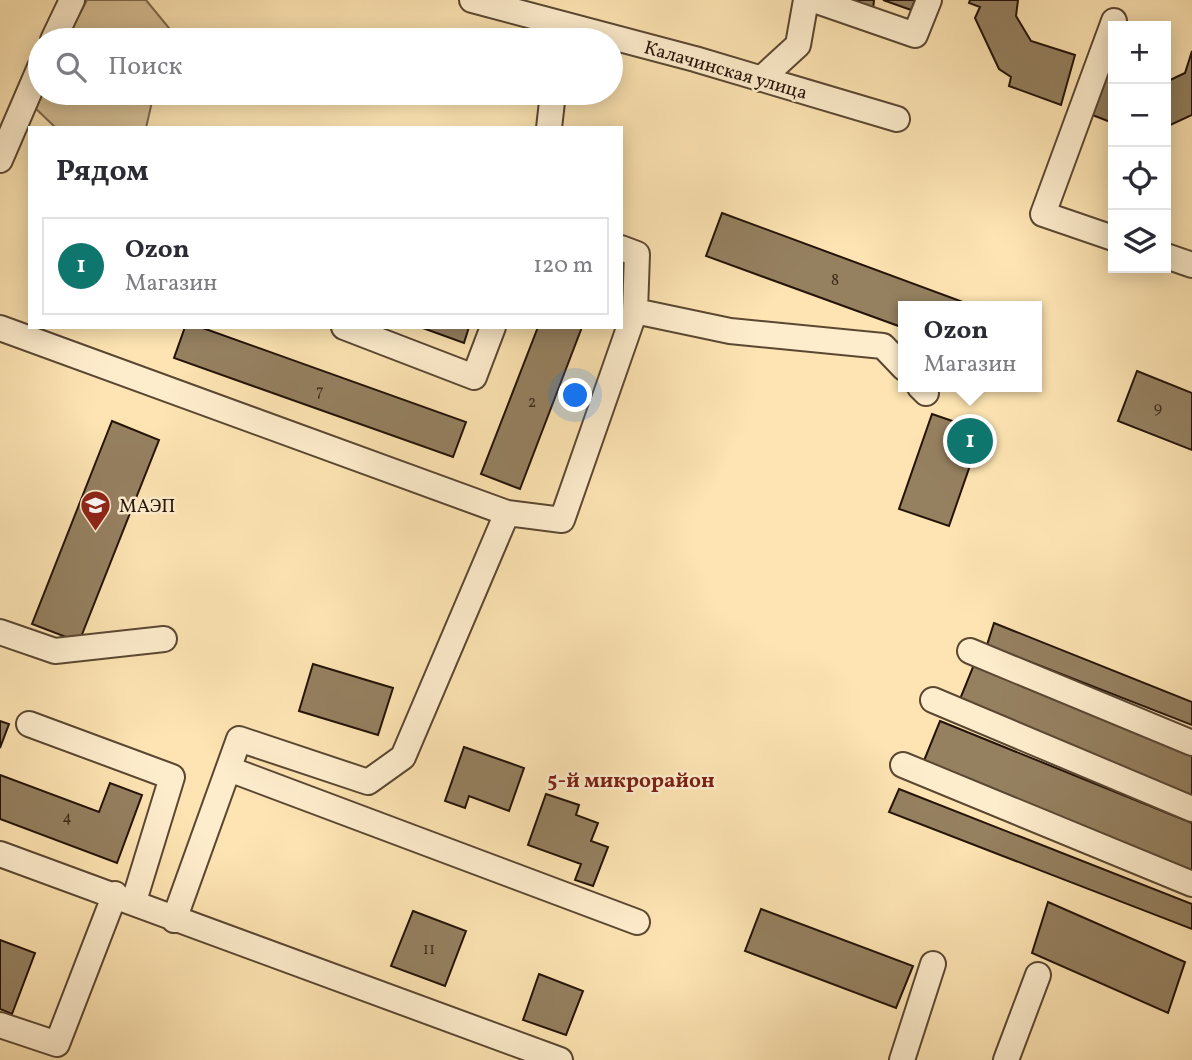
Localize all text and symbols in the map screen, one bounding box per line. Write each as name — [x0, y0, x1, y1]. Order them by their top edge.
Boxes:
map controls — [1108, 21, 1171, 273]
button: + — [1108, 21, 1171, 84]
search box — [28, 28, 623, 105]
street label: Калачинская улица — [641, 35, 810, 107]
icon: search — [52, 48, 90, 86]
text: Поиск — [108, 49, 182, 85]
button: − — [1108, 84, 1171, 147]
button: locate — [1108, 147, 1171, 210]
text: Рядом — [56, 151, 149, 193]
button: layers — [1108, 210, 1171, 273]
text: Ozon — [125, 232, 190, 268]
text: 1 — [76, 250, 86, 282]
text: 120 m — [533, 250, 593, 282]
text: Магазин — [125, 268, 217, 300]
house number: 8 — [831, 270, 839, 292]
popup — [898, 301, 1042, 392]
text: Ozon — [924, 313, 988, 349]
text: Магазин — [924, 349, 1016, 381]
your location — [558, 378, 592, 412]
house number: 7 — [316, 381, 324, 403]
house number: 2 — [528, 392, 536, 414]
house number: 9 — [1154, 398, 1162, 420]
pin: 1 — [947, 415, 993, 467]
school or university icon: МАЭП — [79, 488, 113, 532]
place label: МАЭП — [119, 494, 175, 520]
district label: 5-й микрорайон — [547, 767, 715, 796]
house number: 4 — [62, 807, 72, 829]
house number: 11 — [423, 939, 435, 961]

